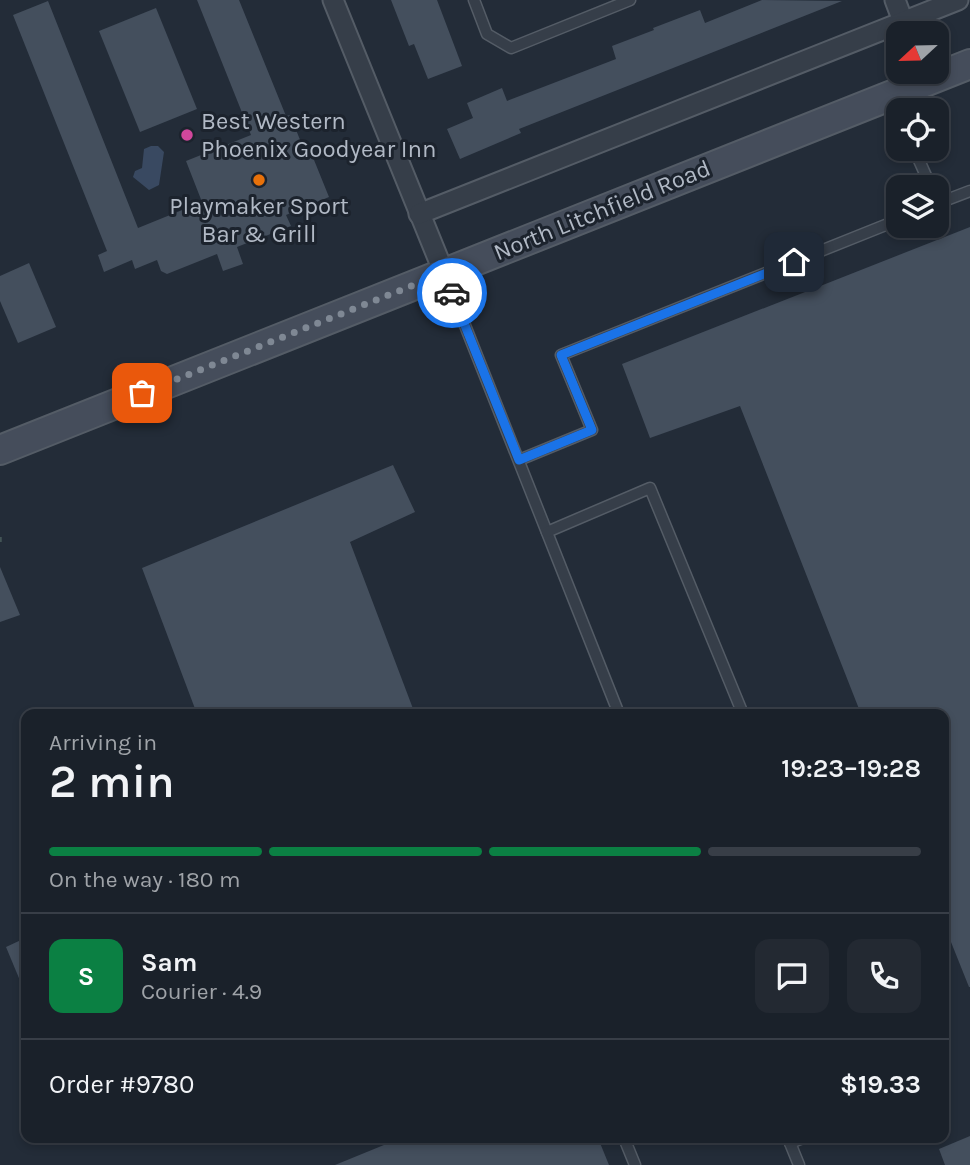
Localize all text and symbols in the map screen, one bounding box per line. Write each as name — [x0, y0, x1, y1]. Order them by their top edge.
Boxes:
north arrow — [886, 21, 948, 84]
map controls — [886, 21, 949, 238]
button: locate — [886, 98, 949, 161]
place label: Best Western Phoenix Goodyear Inn — [201, 107, 437, 163]
marker: Best Western Phoenix Goodyear Inn — [179, 127, 195, 143]
street label: North Litchfield Road — [490, 154, 714, 266]
marker: Playmaker Sport Bar & Grill — [251, 172, 267, 188]
button: layers — [886, 175, 949, 238]
place label: Playmaker Sport Bar & Grill — [169, 192, 349, 248]
pin — [764, 232, 824, 292]
icon: home — [775, 243, 813, 281]
courier — [417, 258, 487, 328]
icon: car — [433, 274, 471, 312]
pin — [112, 363, 172, 423]
icon: bag — [123, 374, 161, 412]
text: Arriving in — [49, 729, 157, 756]
text: 19:23–19:28 — [781, 753, 921, 784]
text: 2 min — [49, 755, 175, 809]
text: On the way · 180 m — [49, 866, 240, 893]
button: chat — [755, 939, 829, 1013]
button: phone — [847, 939, 921, 1013]
text: Sam — [141, 947, 197, 978]
text: S — [78, 961, 94, 992]
text: Courier · 4.9 — [141, 978, 262, 1005]
text: Order #9780 — [49, 1069, 194, 1100]
text: $19.33 — [840, 1069, 921, 1100]

